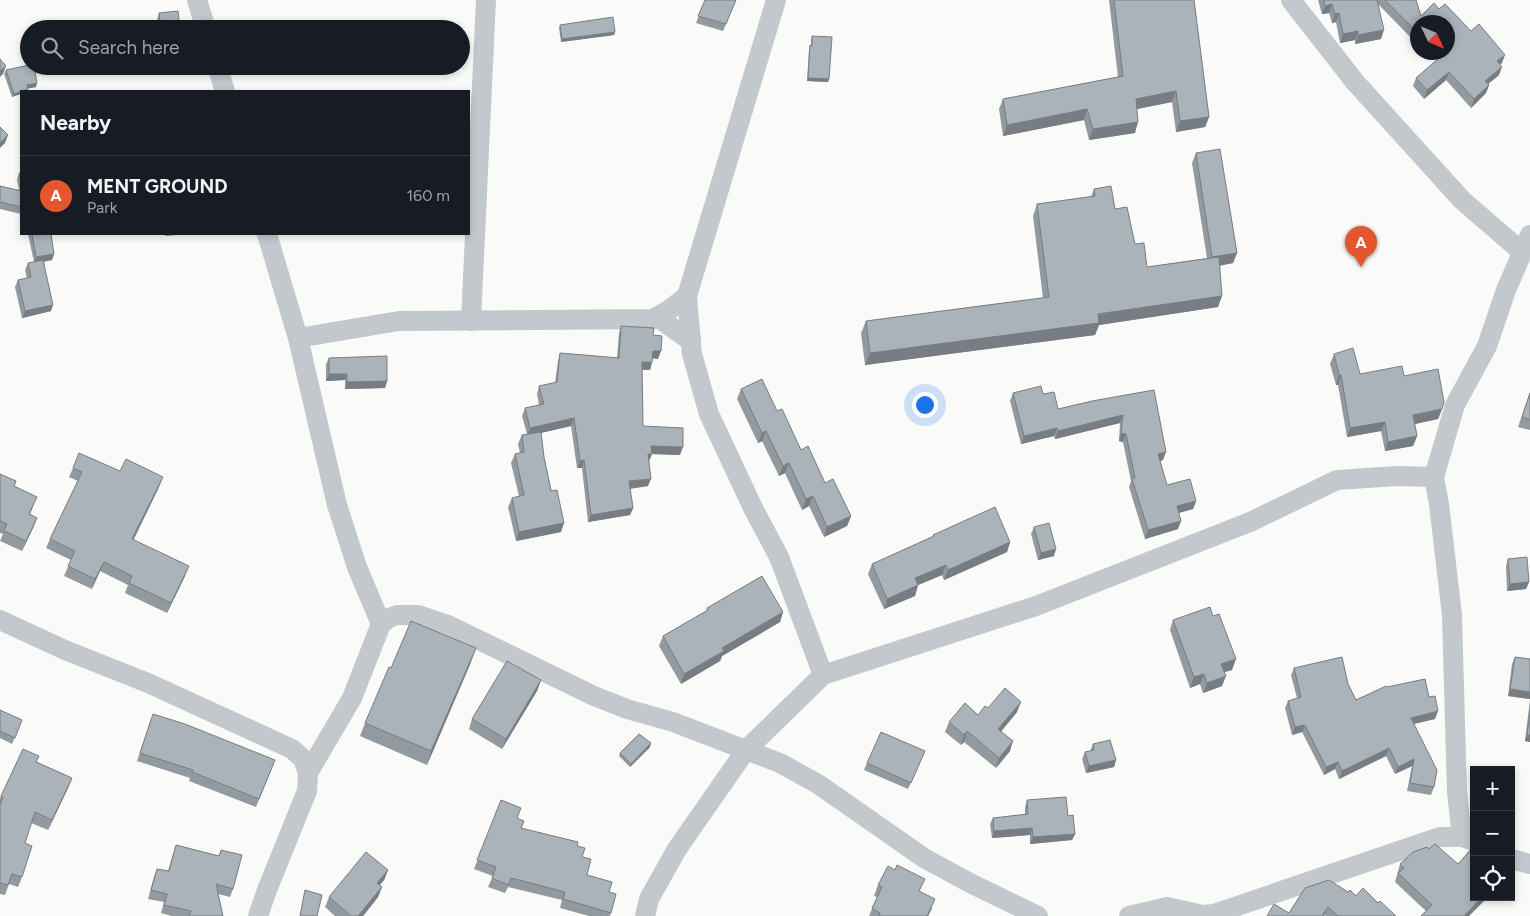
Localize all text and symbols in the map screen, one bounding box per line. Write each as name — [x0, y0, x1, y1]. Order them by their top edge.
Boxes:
north arrow — [1410, 15, 1455, 60]
search box — [20, 20, 470, 75]
icon: search — [38, 34, 66, 62]
text: Search here — [78, 36, 180, 59]
text: Nearby — [40, 110, 111, 135]
text: MENT GROUND — [87, 175, 227, 198]
text: A — [50, 186, 62, 205]
text: 160 m — [407, 186, 450, 205]
text: Park — [87, 198, 117, 217]
pin: A — [1345, 226, 1377, 267]
your location — [912, 392, 938, 418]
map controls — [1470, 766, 1515, 901]
button: + — [1470, 766, 1515, 811]
button: − — [1470, 811, 1515, 856]
button: locate — [1470, 856, 1515, 901]

